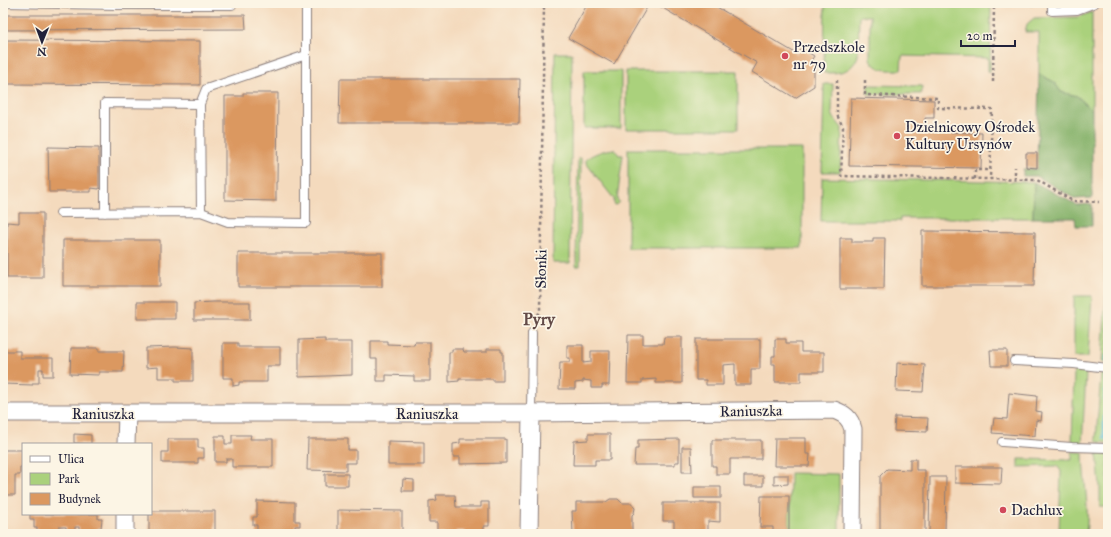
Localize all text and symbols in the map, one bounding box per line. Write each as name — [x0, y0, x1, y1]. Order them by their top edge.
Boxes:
north arrow — [22, 22, 62, 62]
scale bar — [961, 22, 1015, 48]
text: 20 m — [967, 29, 993, 43]
place label: Przedszkole nr 79 — [793, 38, 865, 73]
text: N — [36, 45, 47, 58]
marker: Przedszkole nr 79 — [780, 51, 790, 61]
place label: Dzielnicowy Ośrodek Kultury Ursynów — [905, 118, 1035, 153]
marker: Dzielnicowy Ośrodek Kultury Ursynów — [892, 131, 902, 141]
street label: Słonki — [532, 249, 550, 289]
district label: Pyry — [523, 309, 556, 330]
street label: Raniuszka — [719, 401, 783, 421]
street label: Raniuszka — [72, 405, 135, 423]
street label: Raniuszka — [396, 405, 459, 423]
legend — [22, 443, 152, 515]
text: Ulica — [58, 452, 85, 466]
text: Park — [58, 472, 80, 486]
text: Budynek — [58, 492, 101, 506]
place label: Dachlux — [1011, 501, 1063, 519]
marker: Dachlux — [998, 505, 1008, 515]

